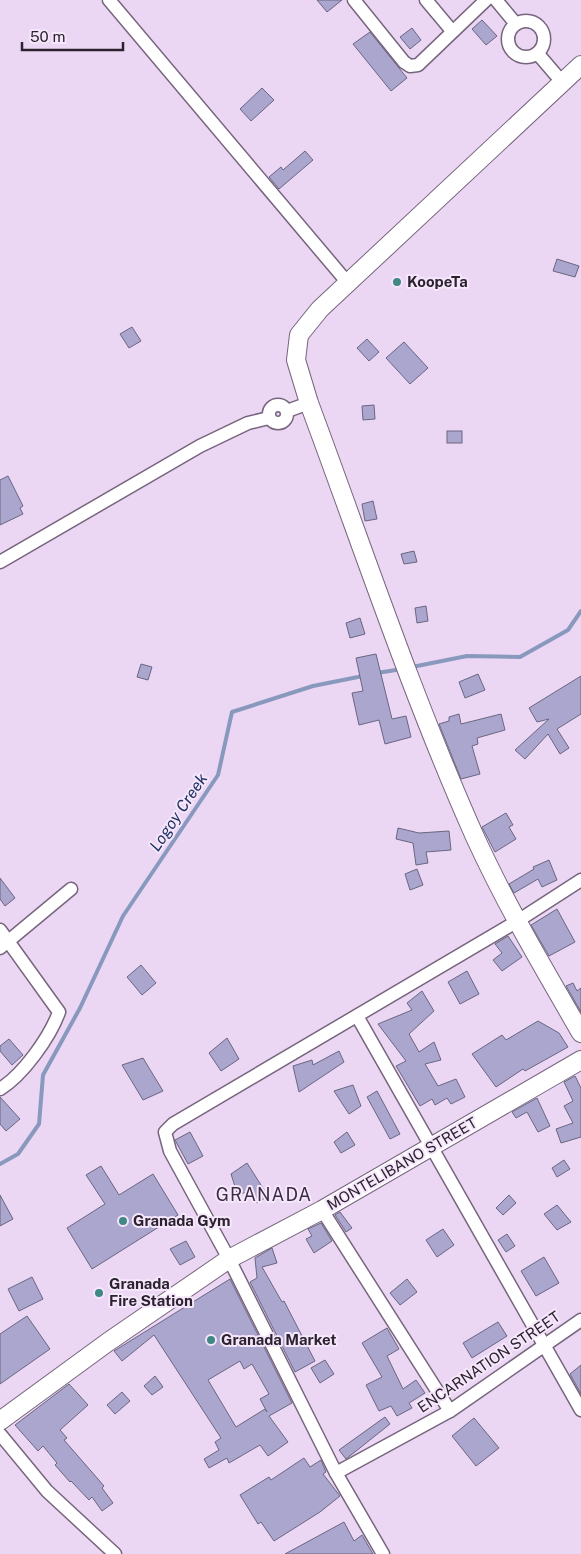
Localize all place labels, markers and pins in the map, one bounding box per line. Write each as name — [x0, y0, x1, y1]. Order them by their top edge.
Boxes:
place label: KoopeTa — [407, 273, 468, 290]
marker: KoopeTa — [391, 276, 403, 288]
place label: Granada Gym — [133, 1212, 231, 1229]
marker: Granada Gym — [117, 1215, 129, 1227]
place label: Granada Fire Station — [109, 1275, 193, 1309]
marker: Granada Fire Station — [93, 1287, 105, 1299]
place label: Granada Market — [221, 1331, 337, 1348]
marker: Granada Market — [205, 1334, 217, 1346]

